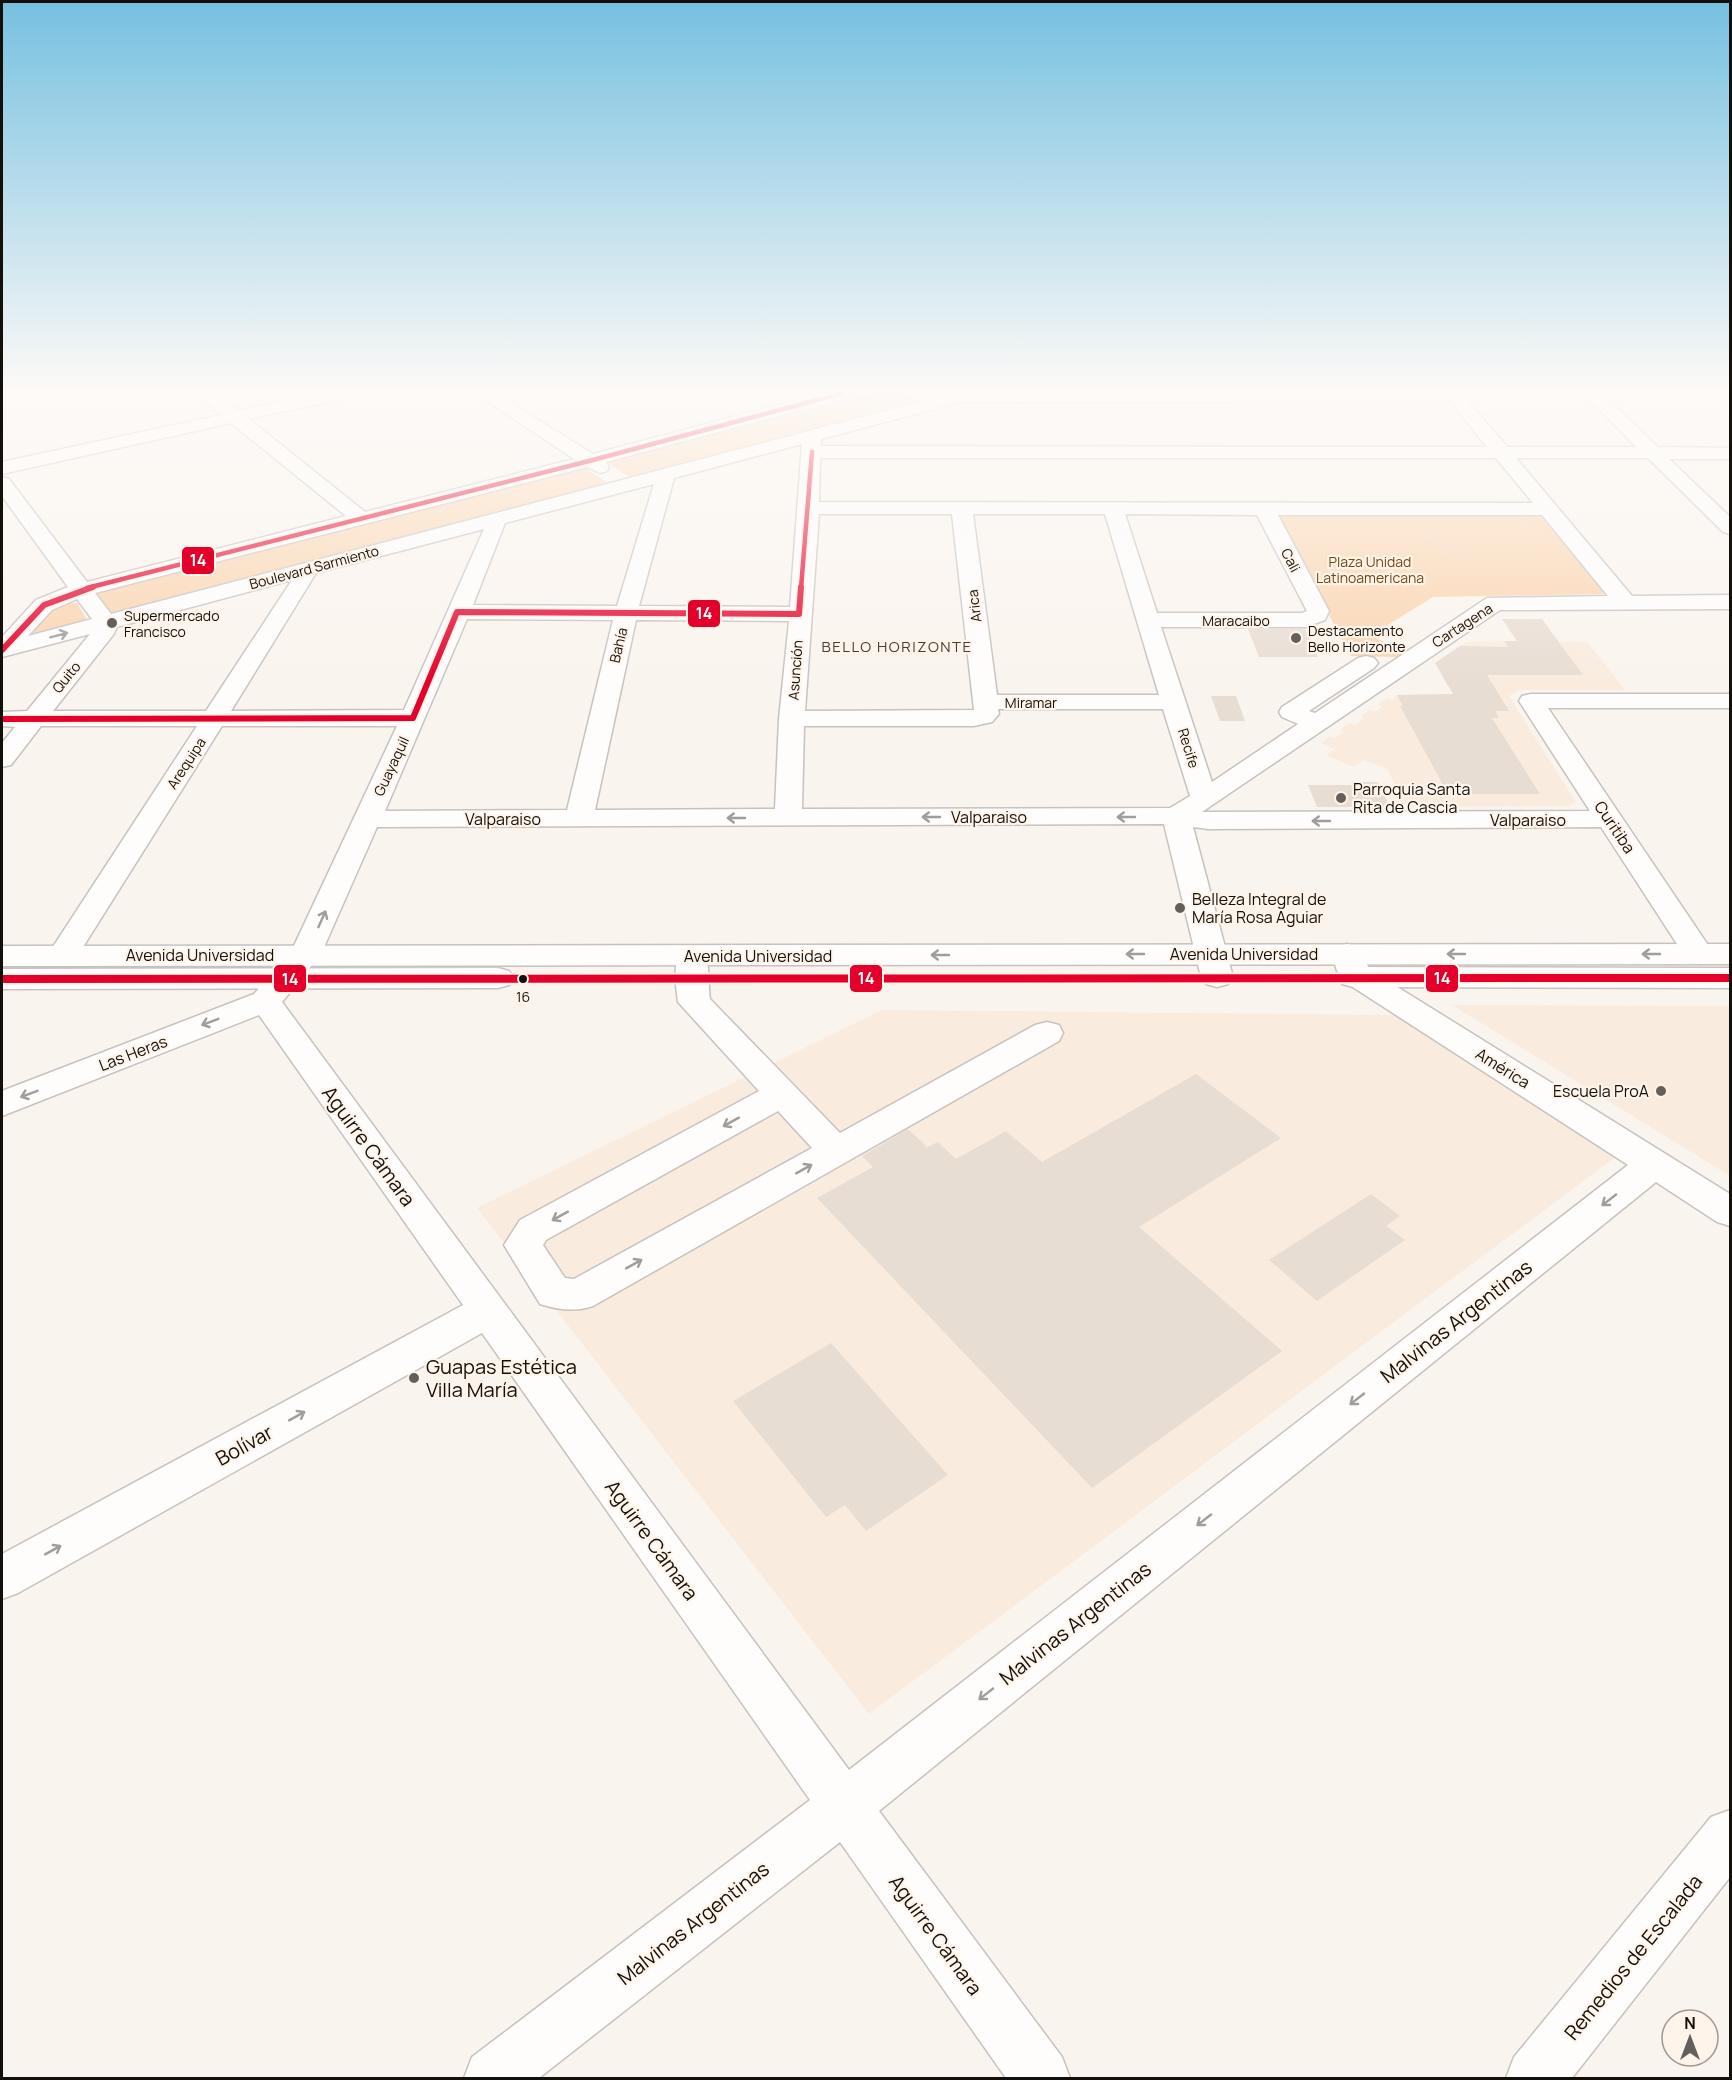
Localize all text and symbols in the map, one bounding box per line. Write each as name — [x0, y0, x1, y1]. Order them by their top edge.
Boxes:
street label: Boulevard Sarmiento — [247, 541, 381, 593]
street label: Cali — [1277, 545, 1305, 575]
line badge: 14 — [181, 546, 215, 575]
text: 14 — [190, 549, 206, 571]
park label: Plaza Unidad Latinoamericana — [1316, 552, 1424, 587]
street label: Arica — [963, 589, 985, 623]
street label: Cartagena — [1428, 598, 1496, 652]
line badge: 14 — [687, 599, 721, 628]
text: 14 — [696, 602, 712, 624]
place label: Supermercado Francisco — [124, 606, 219, 641]
street label: Maracaibo — [1202, 611, 1270, 630]
marker: Supermercado Francisco — [105, 616, 119, 630]
place label: Destacamento Bello Horizonte — [1308, 621, 1406, 656]
street label: Bahía — [605, 625, 631, 665]
one-way arrow — [49, 629, 68, 640]
marker: Destacamento Bello Horizonte — [1289, 631, 1303, 645]
district label: BELLO HORIZONTE — [821, 636, 973, 657]
street label: Asunción — [783, 639, 807, 701]
street label: Quito — [48, 657, 84, 697]
street label: Miramar — [1005, 693, 1057, 712]
street label: Recife — [1174, 726, 1204, 770]
street label: Guayaquil — [369, 733, 413, 799]
street label: Arequipa — [162, 734, 210, 792]
place label: Parroquia Santa Rita de Cascia — [1353, 778, 1470, 818]
marker: Parroquia Santa Rita de Cascia — [1334, 791, 1348, 805]
street label: Curitiba — [1589, 796, 1641, 858]
street label: Valparaiso — [951, 806, 1027, 828]
street label: Valparaiso — [465, 808, 541, 830]
street label: Valparaiso — [1490, 809, 1566, 831]
one-way arrow — [922, 811, 942, 823]
one-way arrow — [1117, 811, 1137, 822]
one-way arrow — [727, 812, 747, 824]
one-way arrow — [1311, 815, 1331, 827]
place label: Belleza Integral de María Rosa Aguiar — [1192, 888, 1326, 928]
marker: Belleza Integral de María Rosa Aguiar — [1173, 901, 1187, 915]
one-way arrow — [316, 911, 328, 929]
street label: Avenida Universidad — [1170, 943, 1318, 965]
street label: Avenida Universidad — [126, 944, 274, 966]
street label: Avenida Universidad — [684, 945, 832, 967]
one-way arrow — [1126, 948, 1146, 960]
one-way arrow — [1447, 948, 1467, 960]
one-way arrow — [1642, 948, 1662, 960]
one-way arrow — [931, 949, 951, 961]
line badge: 14 — [273, 964, 307, 993]
line badge: 14 — [849, 964, 883, 993]
line badge: 14 — [1425, 964, 1459, 993]
text: 14 — [858, 967, 874, 989]
text: 14 — [1434, 967, 1450, 989]
text: 14 — [282, 968, 298, 990]
marker: 16 — [517, 973, 529, 985]
place label: 16 — [516, 987, 530, 1006]
one-way arrow — [202, 1018, 220, 1029]
street label: Las Heras — [96, 1030, 170, 1076]
street label: América — [1472, 1043, 1534, 1093]
street label: Aguirre Cámara — [316, 1080, 422, 1212]
place label: Escuela ProA — [1553, 1080, 1649, 1102]
marker: Escuela ProA — [1654, 1084, 1668, 1098]
one-way arrow — [20, 1089, 39, 1100]
one-way arrow — [722, 1117, 740, 1128]
one-way arrow — [795, 1162, 812, 1174]
one-way arrow — [1601, 1193, 1617, 1206]
one-way arrow — [552, 1210, 569, 1222]
street label: Malvinas Argentinas — [1375, 1253, 1537, 1389]
one-way arrow — [625, 1258, 642, 1270]
place label: Guapas Estética Villa María — [426, 1353, 577, 1403]
marker: Guapas Estética Villa María — [407, 1371, 421, 1385]
one-way arrow — [1349, 1393, 1365, 1406]
one-way arrow — [288, 1410, 305, 1422]
street label: Bolívar — [211, 1418, 277, 1472]
street label: Aguirre Cámara — [599, 1474, 705, 1606]
one-way arrow — [1196, 1514, 1212, 1527]
one-way arrow — [44, 1544, 61, 1556]
street label: Malvinas Argentinas — [994, 1555, 1156, 1691]
one-way arrow — [978, 1687, 994, 1700]
street label: Malvinas Argentinas — [612, 1855, 774, 1991]
street label: Aguirre Cámara — [883, 1869, 989, 2001]
street label: Remedios de Escalada — [1558, 1869, 1708, 2045]
north arrow — [1660, 2008, 1720, 2068]
text: N — [1684, 2012, 1696, 2034]

